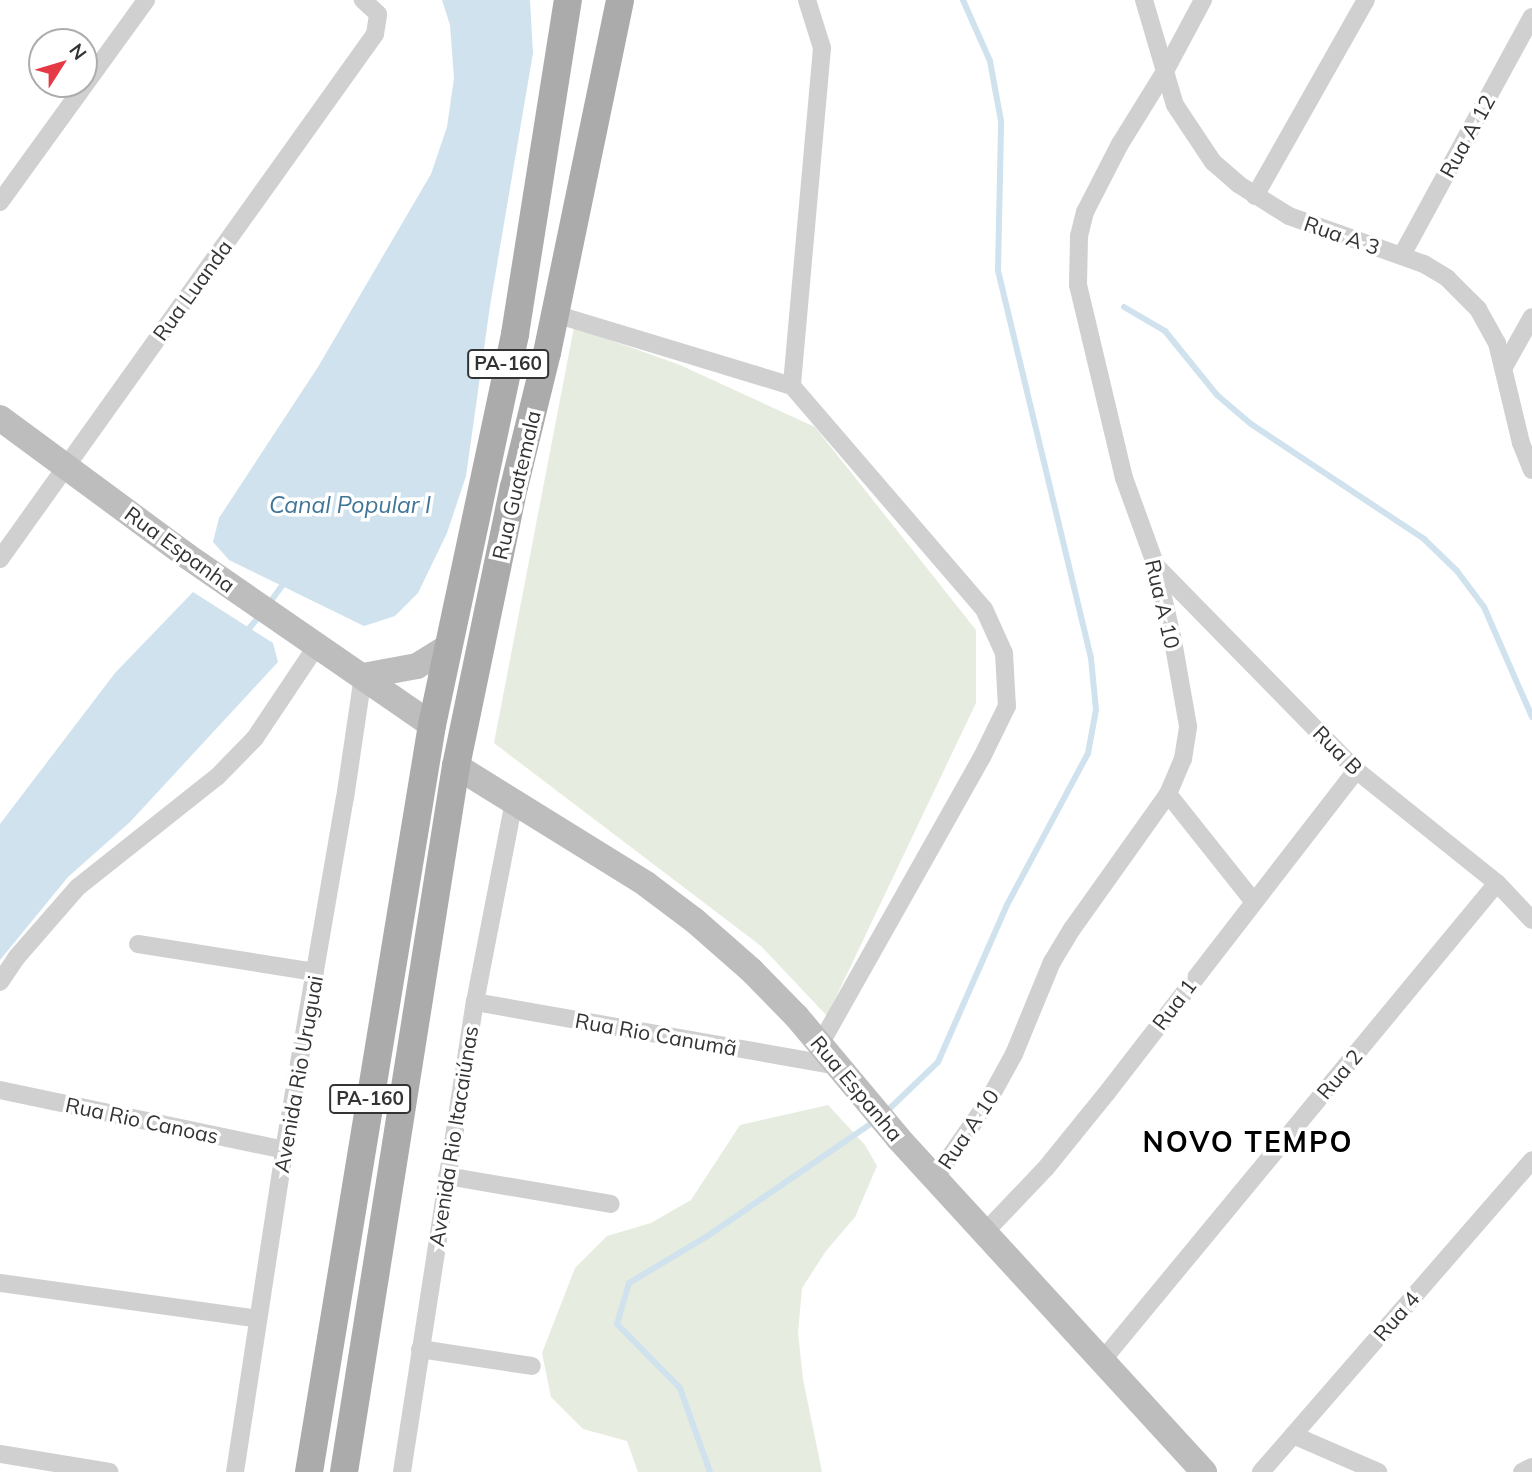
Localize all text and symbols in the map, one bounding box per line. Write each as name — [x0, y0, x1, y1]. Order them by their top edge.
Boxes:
north arrow — [28, 28, 98, 98]
text: N — [64, 39, 92, 65]
street label: Rua A 12 — [1434, 90, 1500, 182]
street label: Rua A 3 — [1301, 210, 1383, 260]
street label: Rua Luanda — [147, 235, 237, 345]
road number: PA-160 — [466, 348, 550, 380]
street label: Rua Guatemala — [487, 408, 545, 562]
water label: Canal Popular I — [269, 491, 431, 519]
street label: Rua Espanha — [120, 501, 240, 597]
street label: Rua A 10 — [1141, 557, 1185, 651]
street label: Rua B — [1308, 720, 1368, 780]
street label: Avenida Rio Uruguai — [268, 973, 328, 1175]
street label: Rua 1 — [1147, 974, 1201, 1034]
street label: Rua Rio Canumã — [573, 1007, 739, 1061]
street label: Avenida Rio Itacaiúnas — [423, 1024, 483, 1248]
street label: Rua Espanha — [806, 1030, 908, 1146]
street label: Rua 2 — [1311, 1044, 1367, 1104]
road number: PA-160 — [328, 1084, 412, 1114]
street label: Rua A 10 — [932, 1084, 1004, 1174]
street label: Rua Rio Canoas — [63, 1091, 221, 1149]
district label: NOVO TEMPO — [1144, 1125, 1352, 1159]
street label: Rua 4 — [1368, 1286, 1424, 1346]

